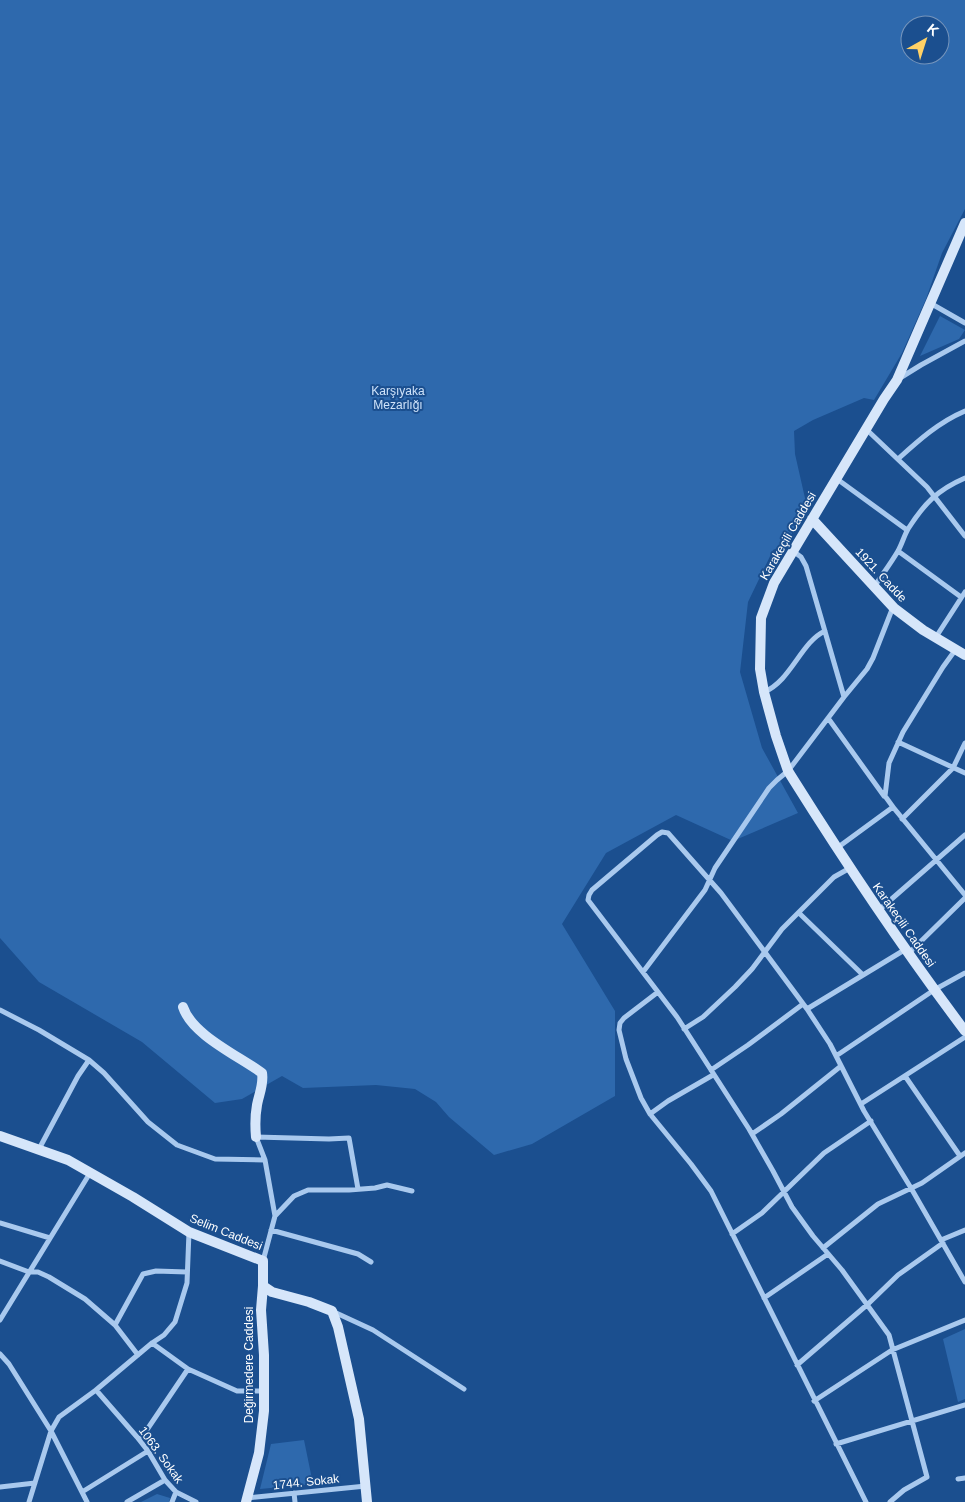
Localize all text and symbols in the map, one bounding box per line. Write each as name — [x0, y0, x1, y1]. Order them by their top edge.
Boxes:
north arrow — [900, 15, 950, 65]
text: K — [924, 20, 942, 39]
park label: Karşıyaka Mezarlığı — [371, 384, 425, 412]
street label: Karakeçili Caddesi — [757, 489, 819, 583]
street label: 1921. Cadde — [852, 545, 910, 605]
street label: Karakeçili Caddesi — [870, 880, 938, 970]
street label: Selim Caddesi — [188, 1211, 264, 1253]
street label: Değirmedere Caddesi — [242, 1307, 256, 1423]
street label: 1063. Sokak — [136, 1424, 187, 1487]
street label: 1744. Sokak — [272, 1471, 341, 1492]

